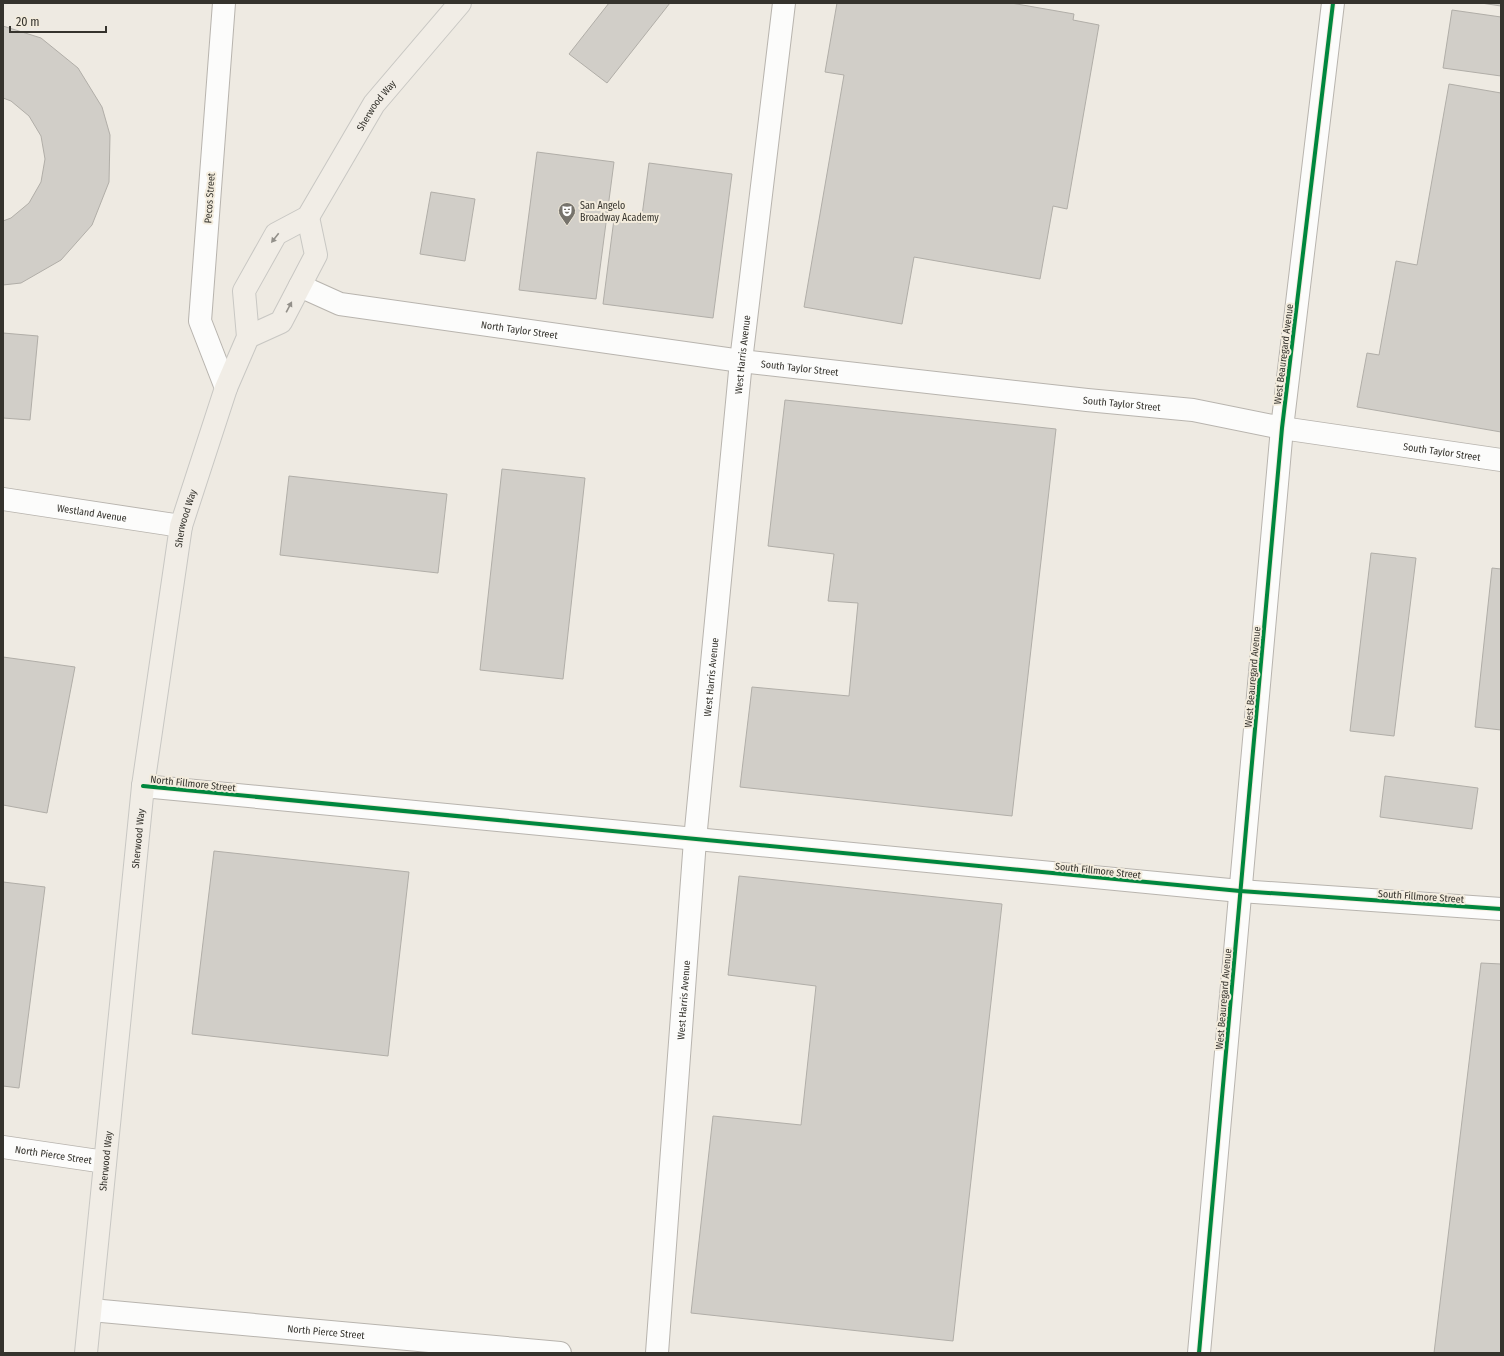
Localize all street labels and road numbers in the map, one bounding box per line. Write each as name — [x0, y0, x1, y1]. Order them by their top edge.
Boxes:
street label: Sherwood Way — [355, 77, 399, 133]
street label: Pecos Street — [202, 172, 218, 224]
street label: West Beauregard Avenue — [1272, 303, 1296, 405]
street label: West Harris Avenue — [733, 315, 753, 395]
street label: North Taylor Street — [480, 319, 559, 342]
street label: South Taylor Street — [760, 358, 840, 379]
street label: South Taylor Street — [1082, 395, 1162, 414]
street label: South Taylor Street — [1402, 441, 1482, 464]
street label: Sherwood Way — [173, 487, 200, 548]
street label: Westland Avenue — [56, 502, 128, 525]
street label: West Beauregard Avenue — [1243, 626, 1263, 728]
street label: West Harris Avenue — [702, 637, 721, 717]
street label: North Fillmore Street — [150, 774, 237, 795]
street label: Sherwood Way — [130, 808, 148, 869]
street label: South Fillmore Street — [1054, 861, 1142, 882]
street label: South Fillmore Street — [1377, 888, 1465, 906]
street label: West Beauregard Avenue — [1214, 948, 1234, 1050]
street label: West Harris Avenue — [675, 960, 693, 1040]
street label: Sherwood Way — [97, 1130, 115, 1191]
street label: North Pierce Street — [14, 1144, 93, 1167]
street label: North Pierce Street — [287, 1323, 366, 1342]

